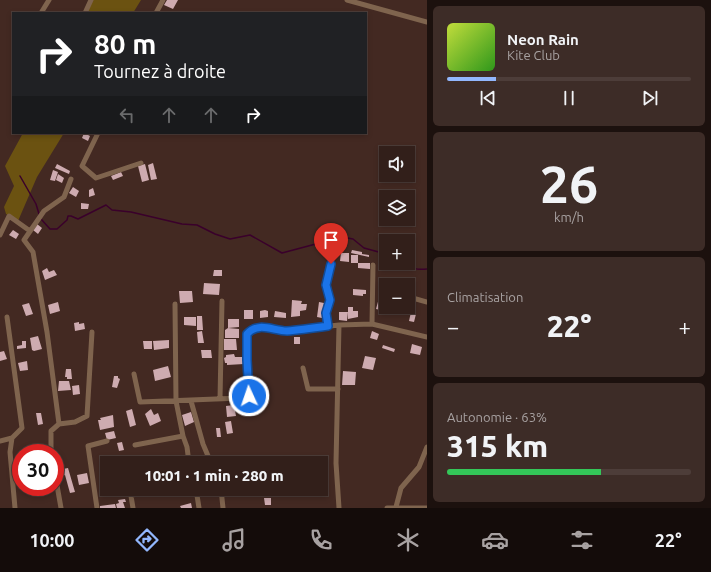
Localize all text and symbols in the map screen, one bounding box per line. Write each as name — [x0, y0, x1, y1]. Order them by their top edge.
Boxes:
icon: right — [28, 28, 80, 80]
text: 80 m — [94, 28, 156, 59]
text: Neon Rain — [507, 31, 579, 48]
text: Kite Club — [507, 48, 560, 62]
text: Tournez à droite — [94, 61, 226, 81]
icon: previous — [477, 87, 499, 109]
icon: pause — [558, 87, 580, 109]
icon: next — [639, 87, 661, 109]
icon: left — [116, 104, 138, 126]
icon: ahead — [158, 104, 180, 126]
icon: ahead — [200, 104, 222, 126]
icon: right — [242, 104, 264, 126]
map controls — [379, 146, 415, 314]
button: sound — [379, 146, 415, 182]
text: 26 — [540, 155, 598, 213]
button: layers — [379, 190, 415, 226]
text: km/h — [554, 210, 584, 224]
pin — [314, 223, 348, 264]
icon: arrive — [320, 229, 342, 251]
button: + — [379, 234, 415, 270]
button: − — [379, 278, 415, 314]
text: Climatisation — [447, 290, 523, 304]
text: 22° — [547, 309, 591, 343]
text: − — [447, 314, 459, 339]
text: + — [679, 314, 691, 339]
position arrow — [228, 375, 270, 417]
text: Autonomie · 63% — [447, 410, 547, 424]
text: 315 km — [447, 429, 548, 463]
speed limit sign: 30 — [12, 444, 64, 496]
text: 10:01 · 1 min · 280 m — [144, 467, 284, 484]
icon: directions — [133, 526, 161, 554]
icon: music — [220, 526, 248, 554]
icon: phone — [307, 526, 335, 554]
icon: climate — [394, 526, 422, 554]
icon: car — [481, 526, 509, 554]
icon: filters — [568, 526, 596, 554]
text: 10:00 — [29, 530, 75, 550]
text: 22° — [655, 530, 682, 550]

